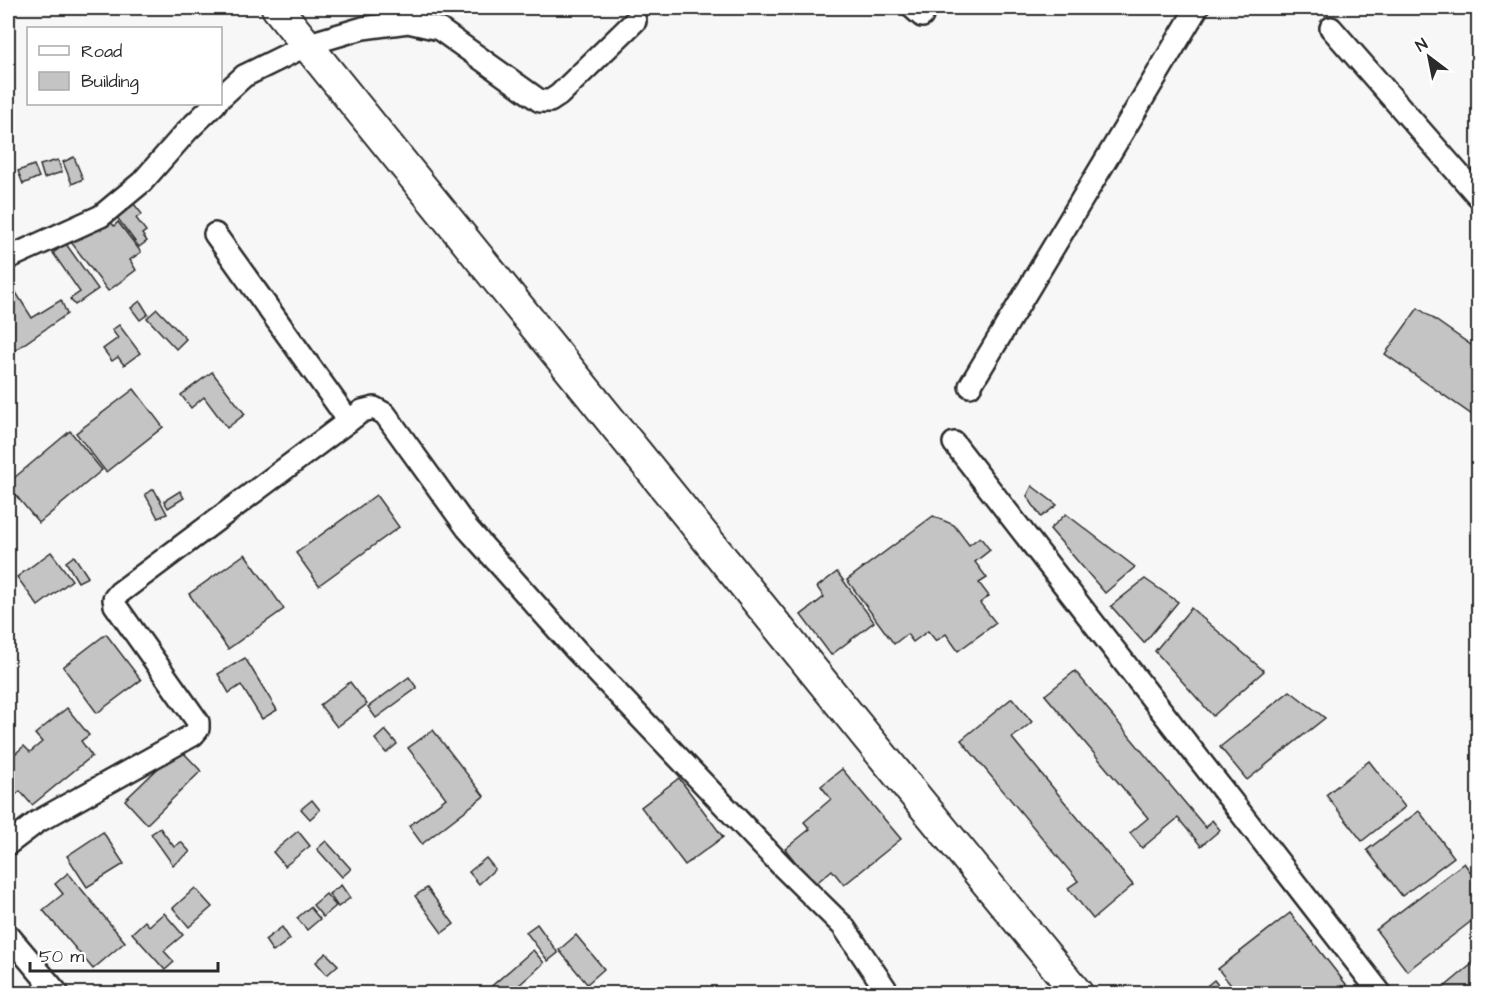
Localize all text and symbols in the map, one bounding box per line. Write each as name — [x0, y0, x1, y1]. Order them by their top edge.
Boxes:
legend — [27, 27, 222, 105]
north arrow — [1399, 27, 1459, 87]
text: N — [1411, 33, 1432, 57]
text: Road — [81, 39, 122, 64]
text: Building — [81, 69, 139, 95]
scale bar — [30, 935, 218, 973]
text: 50 m — [39, 944, 84, 969]

